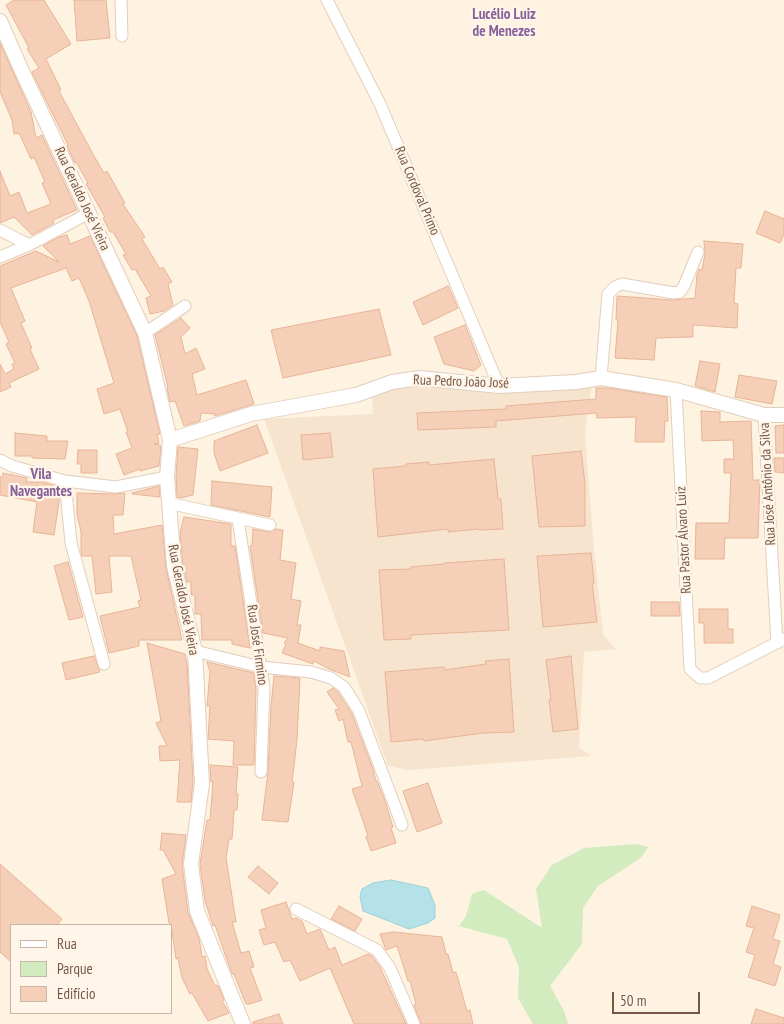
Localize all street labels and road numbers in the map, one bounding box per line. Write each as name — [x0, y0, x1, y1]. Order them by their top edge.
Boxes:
street label: Rua Geraldo José Vieira — [51, 144, 113, 254]
street label: Rua Cordoval Primo — [391, 144, 443, 238]
street label: Rua Pedro João José — [413, 372, 509, 392]
street label: Rua José Antônio da Silva — [756, 422, 780, 546]
street label: Rua Pastor Álvaro Luiz — [673, 486, 695, 594]
street label: Rua Geraldo José Vieira — [164, 543, 202, 657]
street label: Rua José Firmino — [243, 604, 271, 686]

